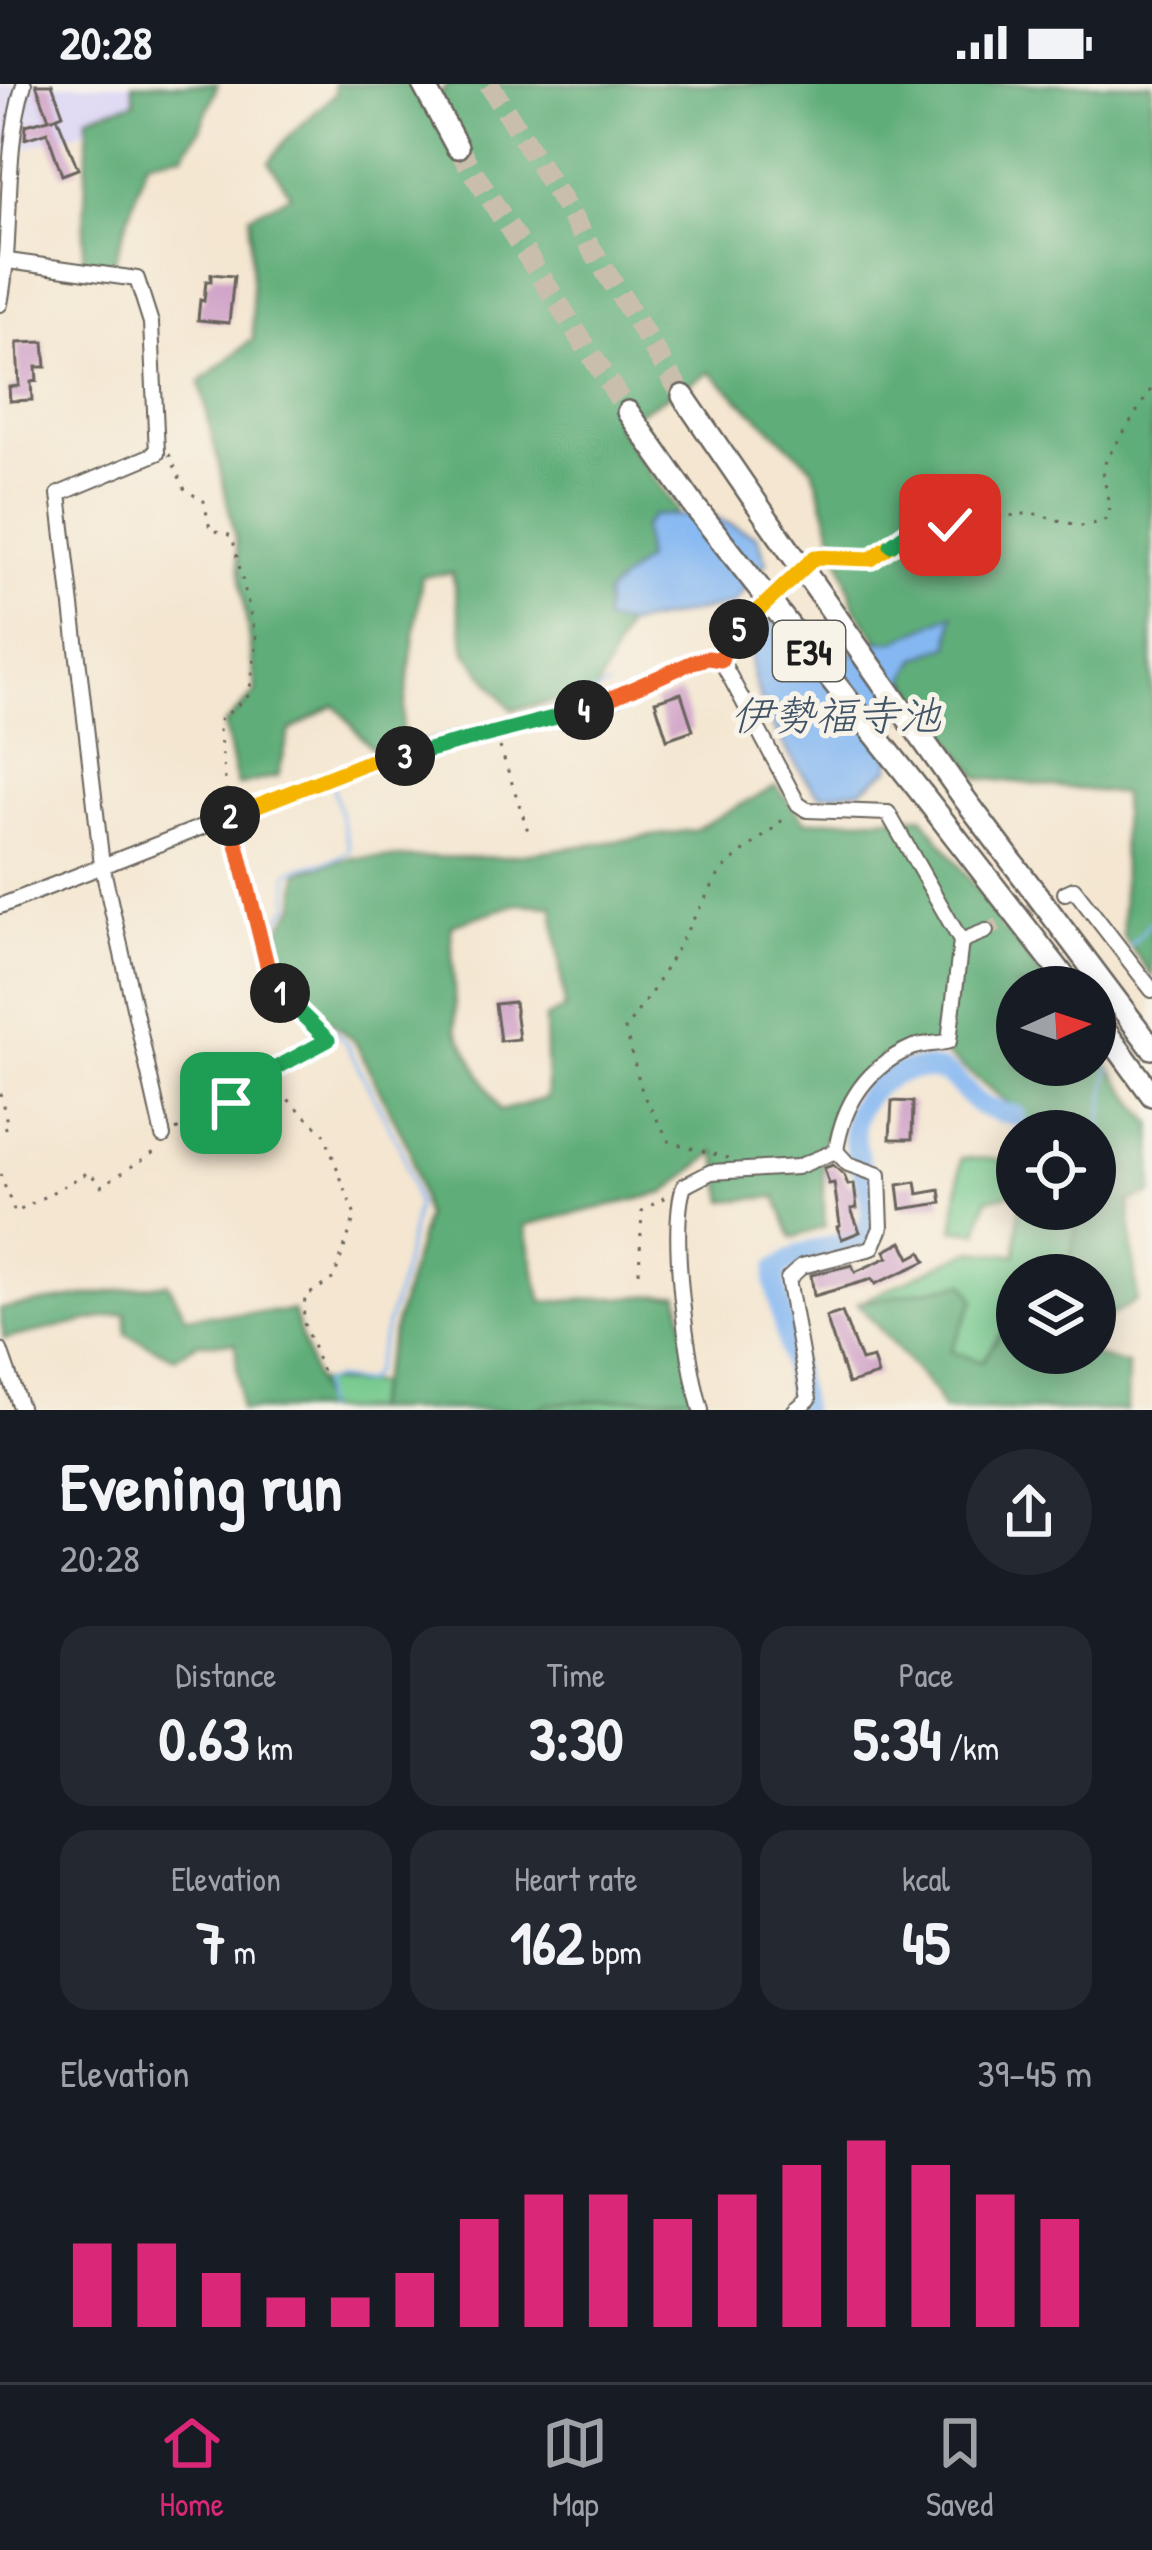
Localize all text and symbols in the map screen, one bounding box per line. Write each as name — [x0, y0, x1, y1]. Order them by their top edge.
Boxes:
text: 20:28 — [60, 12, 152, 73]
pin — [899, 474, 1001, 576]
icon: check — [917, 492, 983, 558]
pin: 5 — [709, 599, 769, 659]
text: 5 — [732, 607, 746, 651]
road number: E34 — [773, 621, 845, 681]
pin: 4 — [554, 680, 614, 740]
water label: 伊勢福寺池 — [731, 686, 942, 743]
text: 4 — [578, 688, 590, 732]
pin: 3 — [375, 726, 435, 786]
text: 3 — [398, 734, 412, 778]
pin: 2 — [200, 786, 260, 846]
text: 2 — [222, 794, 238, 838]
pin: 1 — [250, 963, 310, 1023]
north arrow — [996, 966, 1116, 1086]
map controls — [996, 966, 1116, 1374]
text: 1 — [274, 971, 286, 1015]
pin — [180, 1052, 282, 1154]
icon: arrive — [198, 1070, 264, 1136]
button: locate — [996, 1110, 1116, 1230]
button: layers — [996, 1254, 1116, 1374]
text: Evening run — [60, 1441, 342, 1531]
button: share — [966, 1449, 1092, 1575]
text: 20:28 — [60, 1531, 140, 1584]
text: Distance — [176, 1653, 276, 1697]
text: Time — [547, 1653, 605, 1697]
text: Pace — [899, 1653, 953, 1697]
text: 0.63 — [159, 1697, 249, 1779]
text: 3:30 — [529, 1697, 623, 1779]
text: 5:34 — [853, 1697, 942, 1779]
text: km — [249, 1726, 293, 1770]
text: /km — [942, 1726, 999, 1770]
text: Elevation — [171, 1857, 281, 1901]
text: Heart rate — [514, 1857, 638, 1901]
text: kcal — [902, 1857, 950, 1901]
text: 7 — [196, 1901, 226, 1983]
text: 162 — [510, 1901, 584, 1983]
text: 45 — [902, 1901, 950, 1983]
text: m — [226, 1930, 256, 1974]
text: bpm — [584, 1930, 642, 1974]
text: Elevation — [60, 2046, 190, 2099]
text: 39–45 m — [977, 2046, 1092, 2099]
tab: Home — [159, 2410, 225, 2526]
tab: Map — [542, 2410, 608, 2526]
tab: Saved — [926, 2410, 993, 2526]

